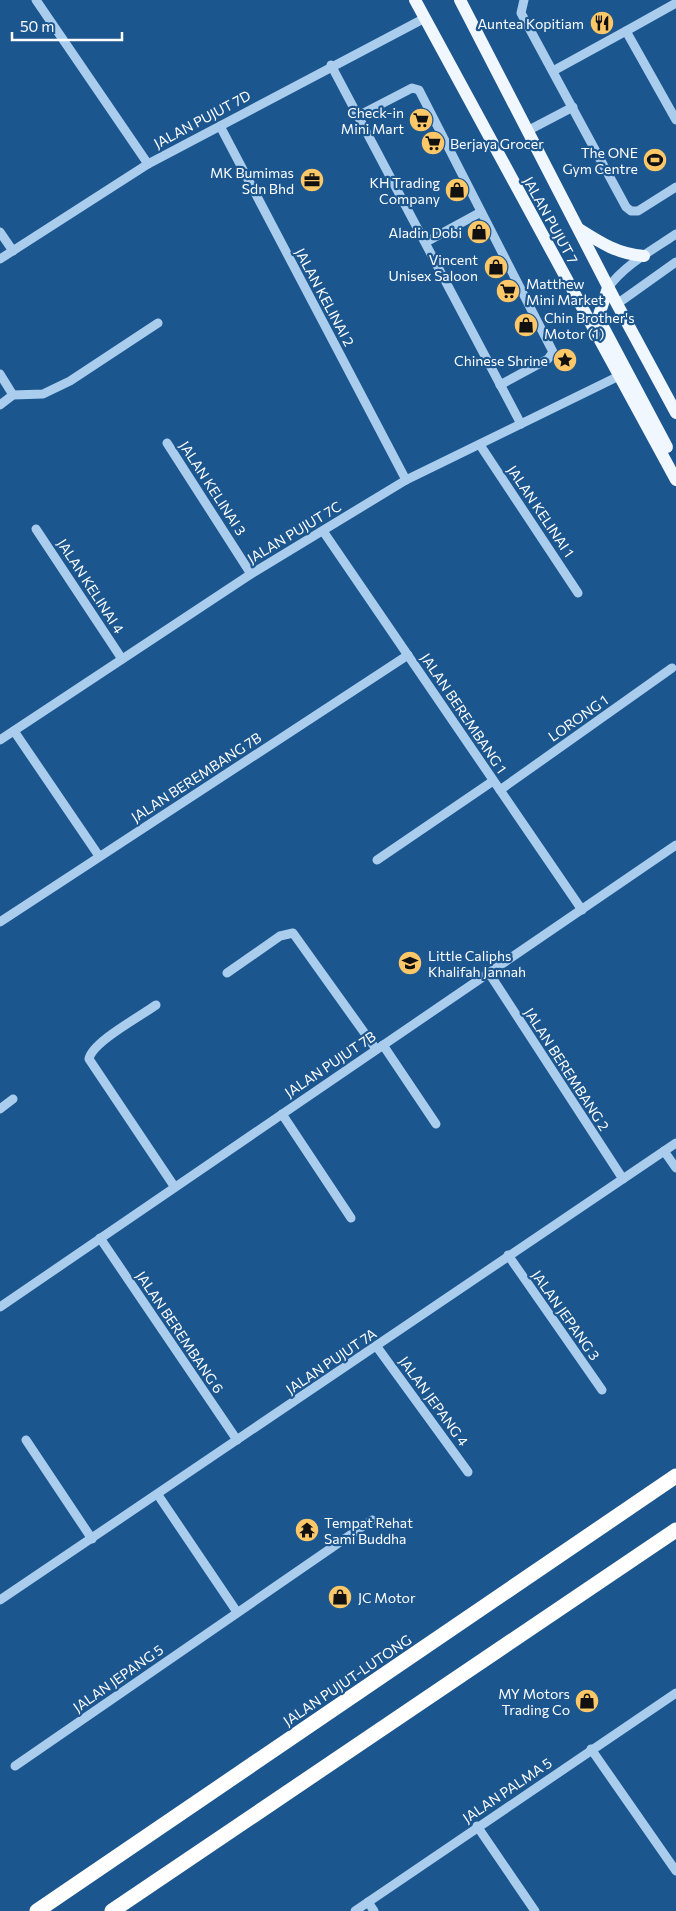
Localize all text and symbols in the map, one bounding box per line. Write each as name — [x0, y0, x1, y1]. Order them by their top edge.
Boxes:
scale bar — [12, 10, 122, 42]
restaurant icon: Auntea Kopitiam — [589, 10, 615, 36]
place label: Auntea Kopitiam — [478, 15, 584, 32]
text: 50 m — [20, 17, 54, 35]
street label: JALAN PUJUT 7D — [151, 86, 253, 152]
place label: Check-in Mini Mart — [341, 104, 404, 137]
supermarket icon: Check-in Mini Mart — [408, 107, 434, 133]
supermarket icon: Berjaya Grocer — [420, 130, 446, 156]
place label: Berjaya Grocer — [450, 135, 544, 152]
place label: The ONE Gym Centre — [562, 144, 638, 177]
sports icon: The ONE Gym Centre — [642, 147, 668, 173]
place label: MK Bumimas Sdn Bhd — [210, 164, 294, 197]
office icon: MK Bumimas Sdn Bhd — [299, 167, 325, 193]
street label: JALAN PUJUT 7 — [520, 173, 582, 267]
place label: KH Trading Company — [370, 174, 440, 207]
shop icon: KH Trading Company — [444, 177, 470, 203]
shop icon: Aladin Dobi — [466, 219, 492, 245]
place label: Aladin Dobi — [389, 224, 462, 241]
street label: JALAN KELINAI 2 — [292, 245, 358, 349]
place label: Vincent Unisex Saloon — [388, 251, 478, 284]
shop icon: Vincent Unisex Saloon — [483, 254, 509, 280]
place label: Matthew Mini Market — [526, 275, 604, 308]
supermarket icon: Matthew Mini Market — [495, 278, 521, 304]
place label: Chin Brother's Motor (1) — [544, 309, 635, 342]
shop icon: Chin Brother's Motor (1) — [513, 312, 539, 338]
place icon: Chinese Shrine — [552, 347, 578, 373]
place label: Chinese Shrine — [454, 352, 548, 369]
street label: JALAN KELINAI 3 — [176, 438, 250, 538]
street label: JALAN KELINAI 1 — [504, 462, 578, 560]
street label: JALAN PUJUT 7C — [244, 497, 344, 567]
street label: JALAN KELINAI 4 — [54, 535, 128, 637]
street label: JALAN BEREMBANG 1 — [417, 650, 511, 776]
street label: LORONG 1 — [545, 691, 611, 745]
street label: JALAN BEREMBANG 7B — [128, 729, 264, 825]
place label: Little Caliphs Khalifah Jannah — [428, 947, 526, 980]
school or university icon: Little Caliphs Khalifah Jannah — [397, 950, 423, 976]
street label: JALAN BEREMBANG 2 — [521, 1004, 613, 1134]
street label: JALAN PUJUT 7B — [281, 1027, 379, 1101]
street label: JALAN JEPANG 3 — [529, 1267, 603, 1363]
street label: JALAN BEREMBANG 6 — [133, 1268, 227, 1396]
street label: JALAN PUJUT 7A — [283, 1324, 380, 1398]
street label: JALAN JEPANG 4 — [396, 1353, 473, 1450]
place label: Tempat Rehat Sami Buddha — [324, 1514, 413, 1547]
temple icon: Tempat Rehat Sami Buddha — [294, 1517, 320, 1543]
shop icon: JC Motor — [327, 1584, 353, 1610]
place label: JC Motor — [358, 1589, 416, 1606]
street label: JALAN PUJUT-LUTONG — [280, 1631, 414, 1729]
street label: JALAN JEPANG 5 — [70, 1641, 166, 1715]
place label: MY Motors Trading Co — [498, 1685, 570, 1718]
shop icon: MY Motors Trading Co — [574, 1688, 600, 1714]
street label: JALAN PALMA 5 — [459, 1754, 555, 1826]

